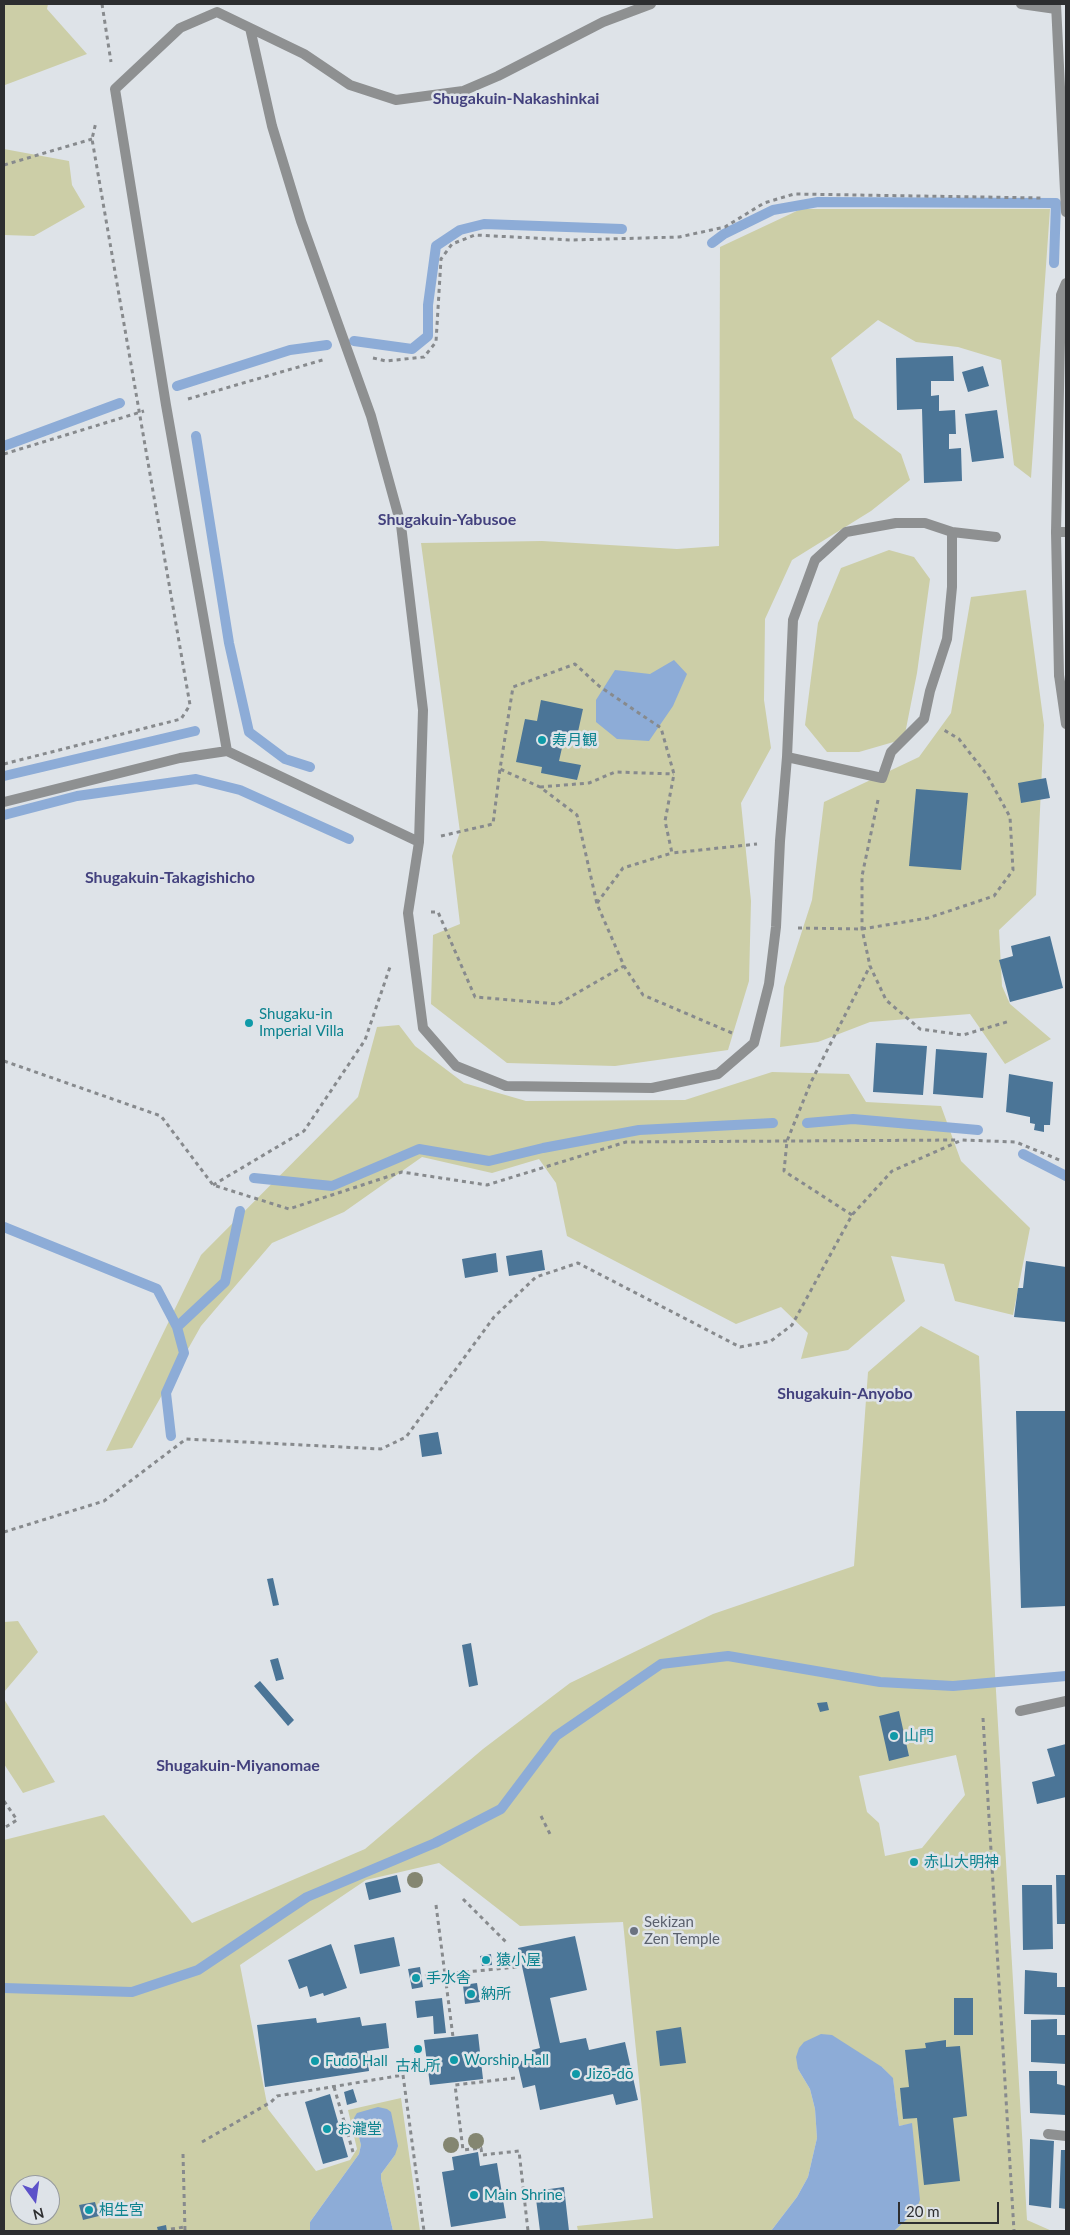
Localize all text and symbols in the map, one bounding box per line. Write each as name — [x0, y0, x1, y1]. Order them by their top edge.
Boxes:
district label: Shugakuin-Nakashinkai — [433, 89, 599, 109]
district label: Shugakuin-Yabusoe — [378, 510, 516, 530]
place label: 寿月観 — [552, 731, 597, 749]
marker: 寿月観 — [536, 734, 548, 746]
district label: Shugakuin-Takagishicho — [85, 868, 255, 888]
place label: Shugaku-in Imperial Villa — [259, 1005, 344, 1040]
marker: Shugaku-in Imperial Villa — [243, 1017, 255, 1029]
district label: Shugakuin-Anyobo — [777, 1384, 913, 1404]
place label: 山門 — [904, 1727, 934, 1745]
marker: 山門 — [888, 1730, 900, 1742]
district label: Shugakuin-Miyanomae — [156, 1756, 320, 1776]
place label: 赤山大明神 — [924, 1853, 999, 1871]
marker: 赤山大明神 — [908, 1856, 920, 1868]
place label: Sekizan Zen Temple — [644, 1913, 720, 1948]
marker: Sekizan Zen Temple — [628, 1925, 640, 1937]
place label: 猿小屋 — [496, 1951, 541, 1969]
marker: 猿小屋 — [480, 1954, 492, 1966]
place label: 手水舎 — [426, 1969, 471, 1987]
marker: 手水舎 — [410, 1972, 422, 1984]
place label: 納所 — [481, 1985, 511, 2003]
marker: 納所 — [465, 1988, 477, 2000]
marker: 古札所 — [412, 2043, 424, 2055]
place label: Worship Hall — [464, 2051, 549, 2069]
place label: Fudō Hall — [325, 2052, 388, 2070]
marker: Worship Hall — [448, 2054, 460, 2066]
marker: Fudō Hall — [309, 2055, 321, 2067]
place label: 古札所 — [396, 2057, 440, 2075]
place label: Jizō-dō — [586, 2065, 633, 2083]
marker: Jizō-dō — [570, 2068, 582, 2080]
place label: お瀧堂 — [337, 2120, 382, 2138]
marker: お瀧堂 — [321, 2123, 333, 2135]
north arrow — [10, 2175, 60, 2225]
place label: Main Shrine — [484, 2186, 563, 2204]
marker: Main Shrine — [468, 2189, 480, 2201]
scale bar — [900, 2192, 1001, 2224]
place label: 相生宮 — [99, 2201, 144, 2219]
text: 20 m — [906, 2202, 940, 2220]
marker: 相生宮 — [83, 2204, 95, 2216]
text: N — [31, 2205, 46, 2224]

